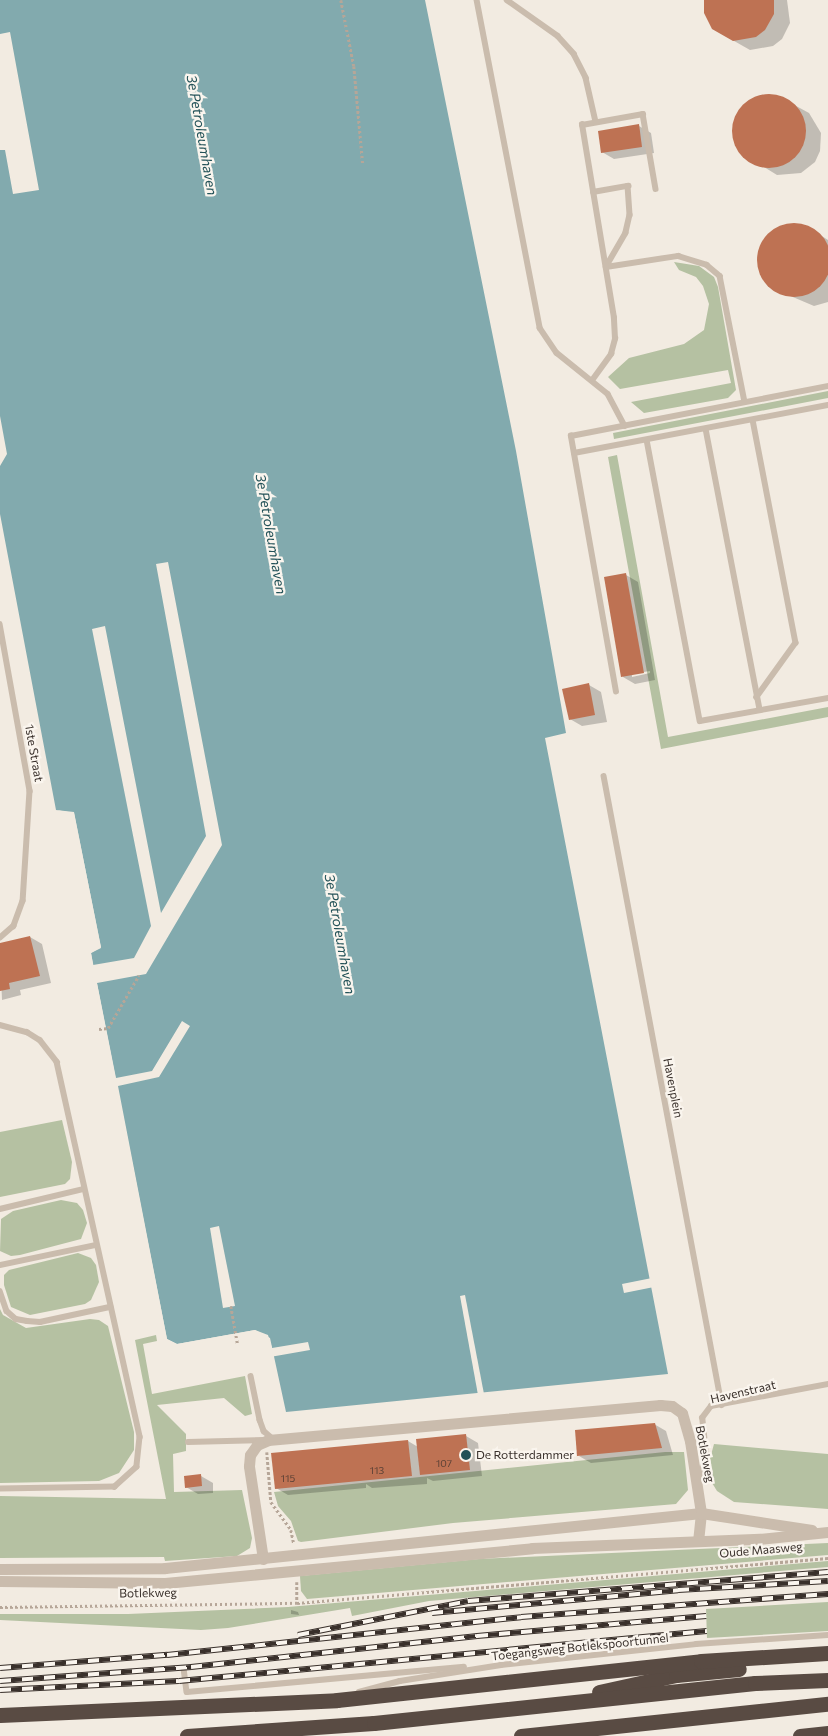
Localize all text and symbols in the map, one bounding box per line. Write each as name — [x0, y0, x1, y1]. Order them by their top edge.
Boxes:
water label: 3e Petroleumhaven — [183, 74, 221, 196]
water label: 3e Petroleumhaven — [252, 473, 290, 595]
street label: 1ste Straat — [22, 723, 46, 783]
water label: 3e Petroleumhaven — [321, 873, 359, 995]
street label: Havenplein — [660, 1057, 686, 1119]
street label: Havenstraat — [709, 1377, 777, 1407]
street label: Botlekweg — [692, 1424, 718, 1484]
place label: De Rotterdammer — [476, 1448, 574, 1462]
marker: De Rotterdammer — [460, 1449, 472, 1461]
house number: 107 — [436, 1458, 452, 1470]
house number: 113 — [370, 1465, 384, 1477]
house number: 115 — [281, 1473, 295, 1485]
street label: Oude Maasweg — [719, 1539, 803, 1561]
street label: Botlekweg — [119, 1585, 177, 1601]
street label: Toegangsweg Botlekspoortunnel — [491, 1631, 669, 1663]

